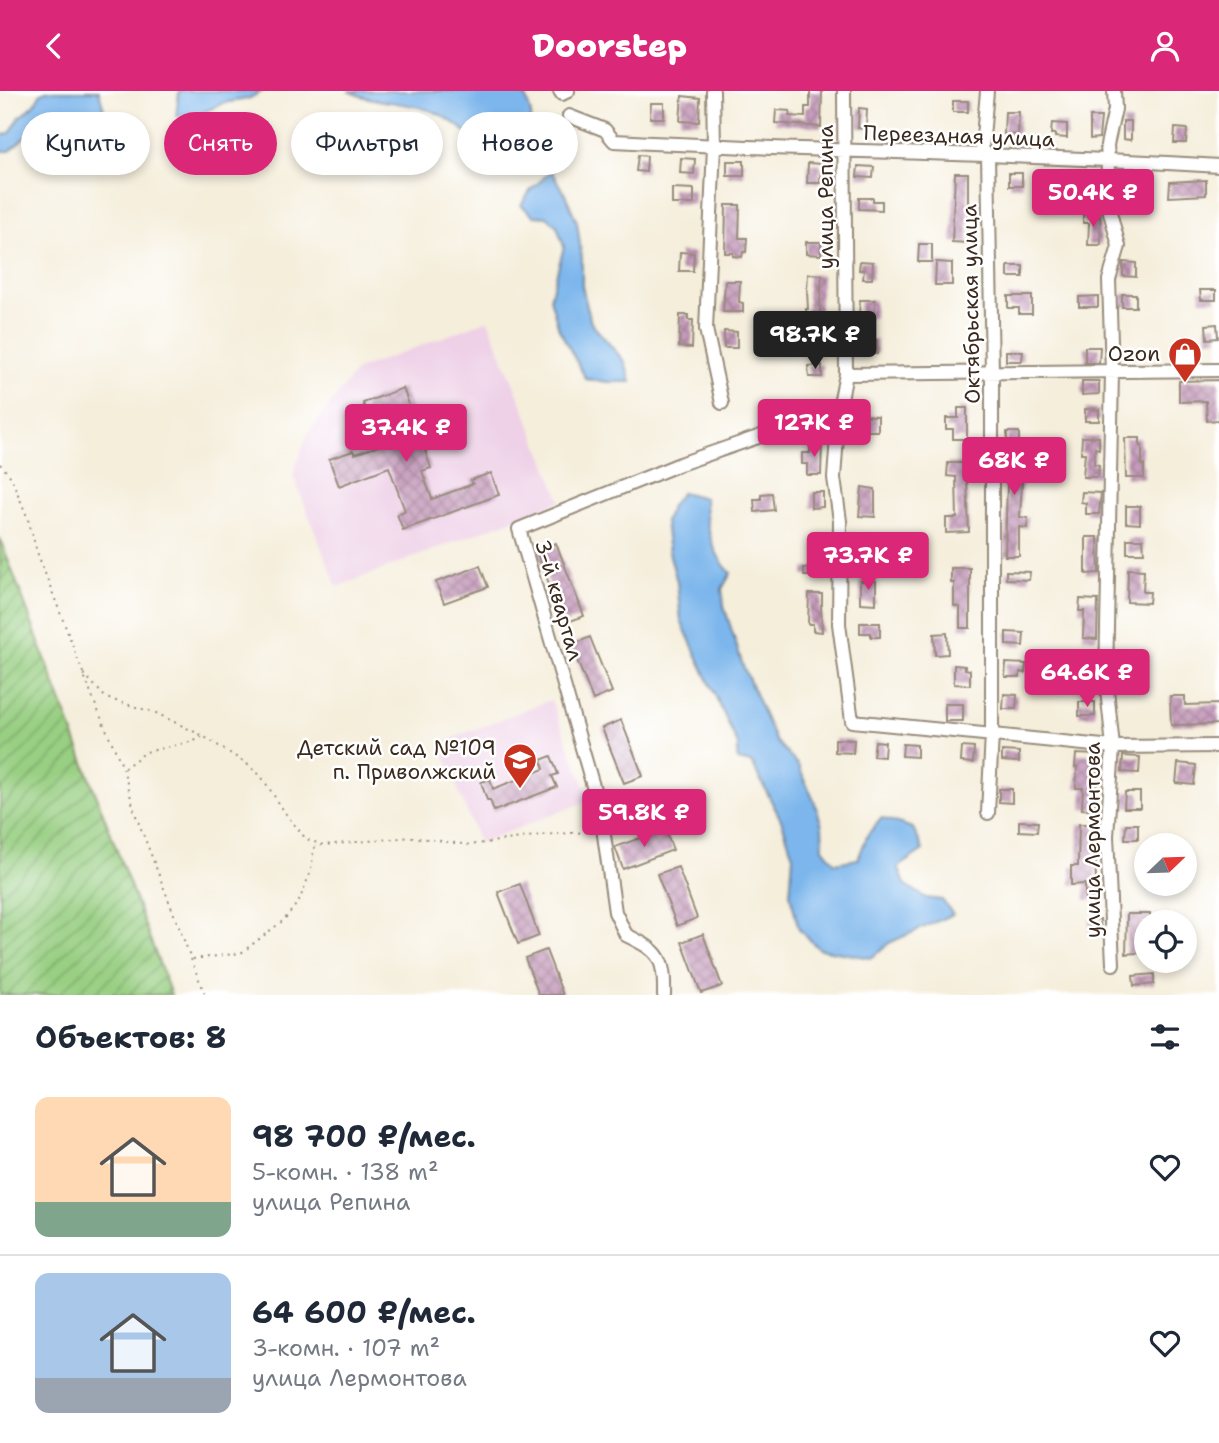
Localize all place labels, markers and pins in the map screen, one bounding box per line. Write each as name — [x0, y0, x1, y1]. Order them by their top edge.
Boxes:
pin: 50.4K ₽ — [1028, 169, 1158, 229]
pin: 98.7K ₽ — [750, 311, 880, 371]
shop icon: Ozon — [1166, 335, 1204, 384]
place label: Ozon — [1108, 340, 1160, 368]
pin: 127K ₽ — [757, 399, 871, 459]
pin: 37.4K ₽ — [341, 405, 471, 464]
pin: 68K ₽ — [965, 437, 1063, 497]
pin: 73.7K ₽ — [803, 533, 933, 592]
pin: 64.6K ₽ — [1022, 649, 1152, 709]
place label: Детский сад №109 п. Приволжский — [297, 734, 496, 786]
school or university icon: Детский сад №109 п. Приволжский — [501, 741, 539, 790]
pin: 59.8K ₽ — [579, 789, 709, 849]

